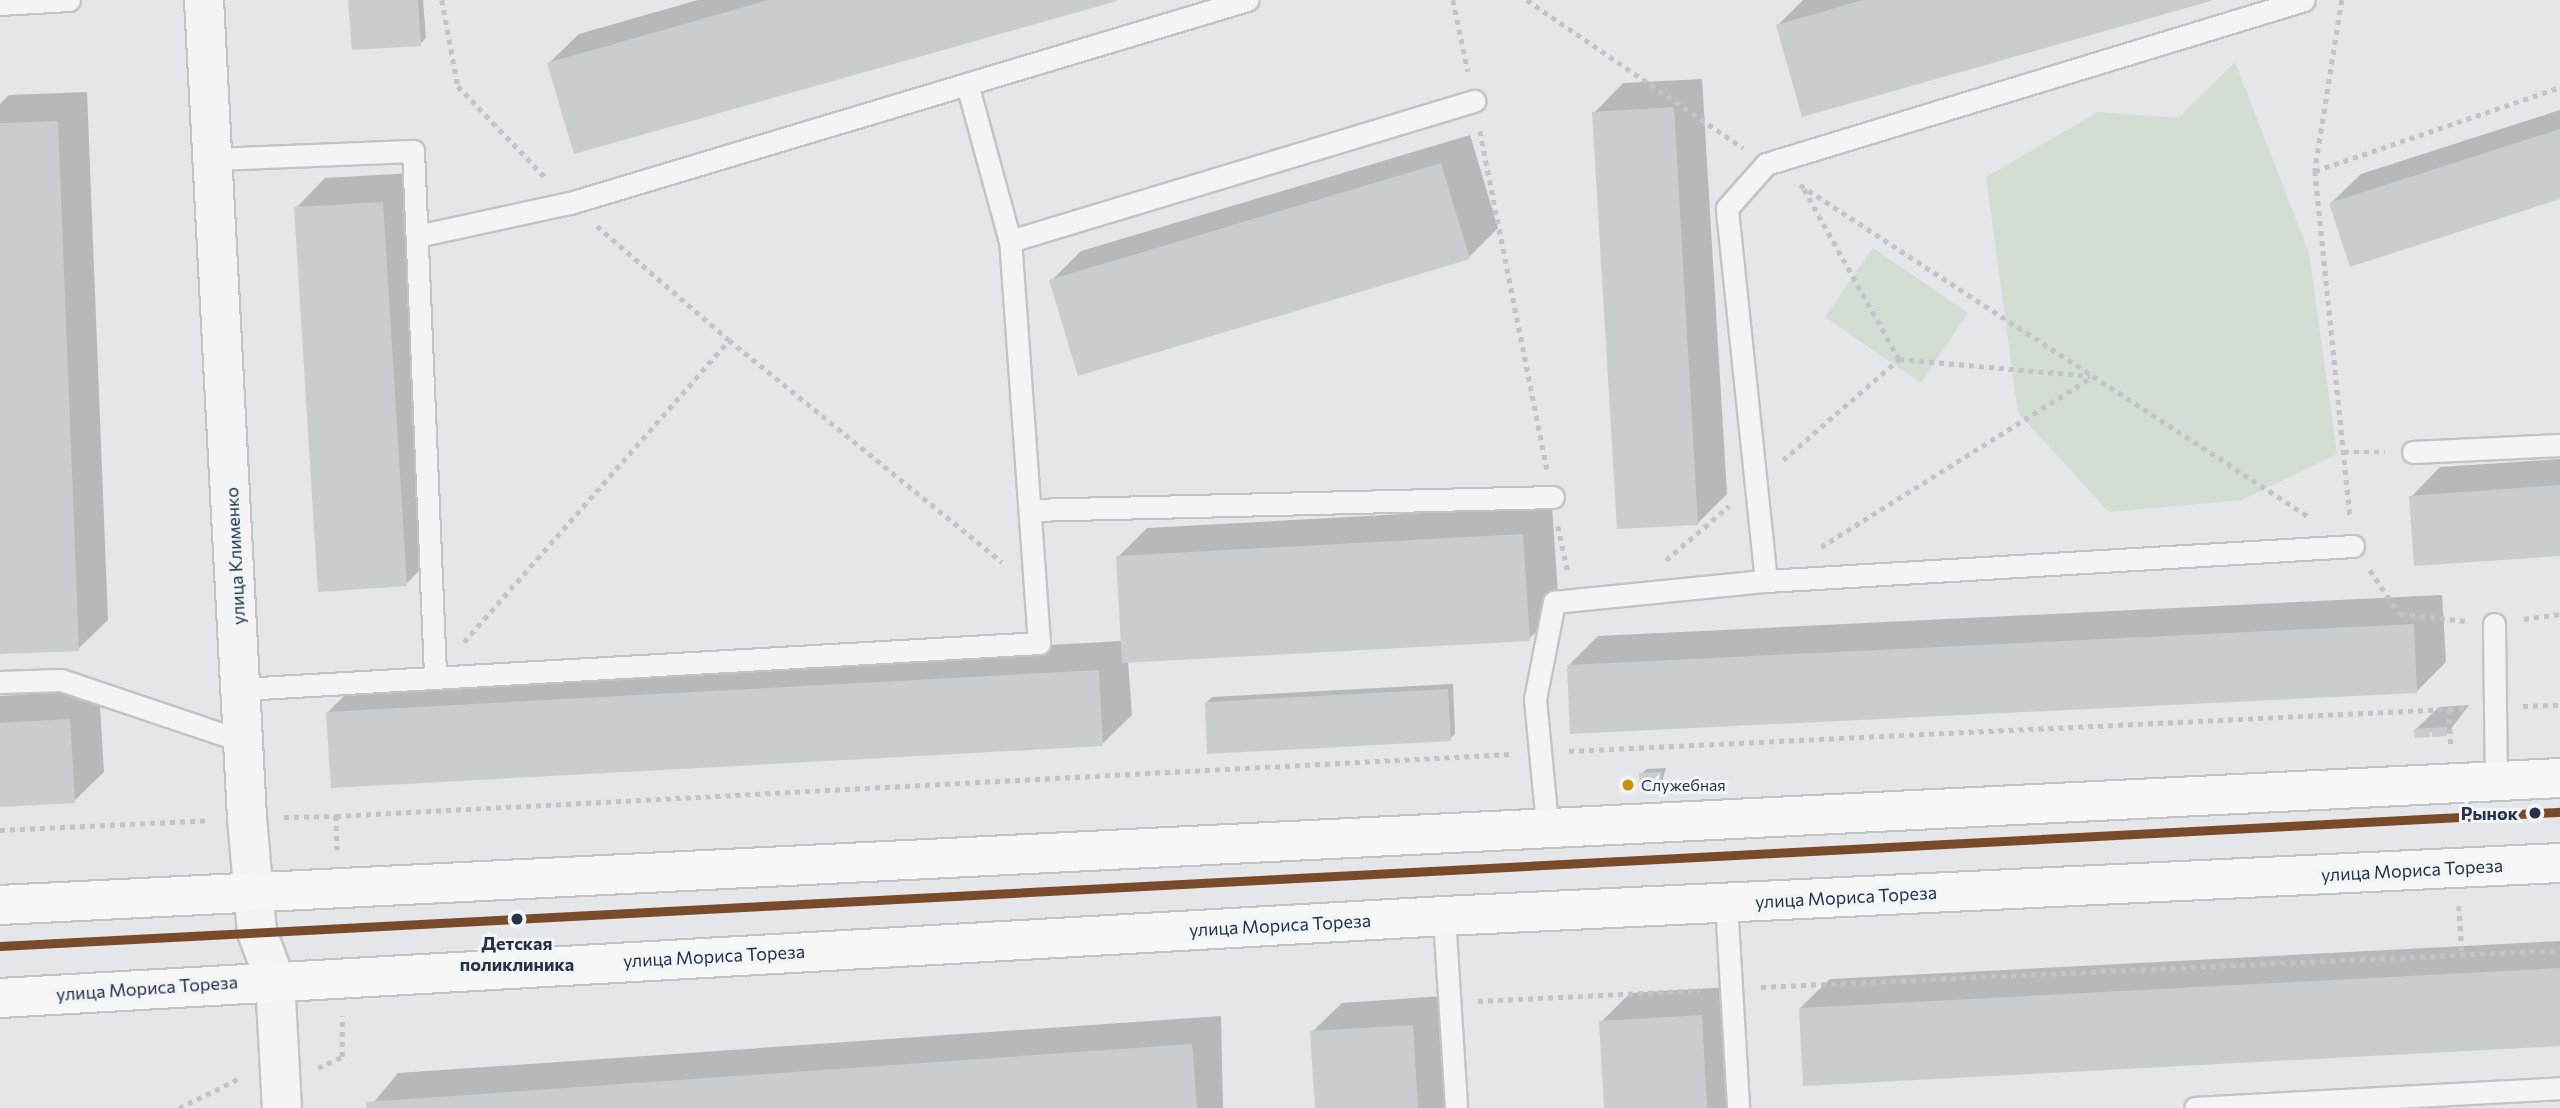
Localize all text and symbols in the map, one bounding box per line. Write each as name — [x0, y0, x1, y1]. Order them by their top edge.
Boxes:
street label: улица Клименко — [221, 487, 249, 625]
place label: Служебная — [1641, 775, 1726, 795]
marker: Служебная — [1621, 778, 1635, 792]
place label: Рынок — [2461, 802, 2518, 824]
marker: Рынок — [2524, 802, 2546, 824]
street label: улица Мориса Тореза — [2321, 854, 2503, 886]
street label: улица Мориса Тореза — [1755, 881, 1937, 913]
marker: Детская поликлиника — [506, 908, 528, 930]
street label: улица Мориса Тореза — [1189, 909, 1371, 941]
place label: Детская поликлиника — [460, 933, 574, 976]
street label: улица Мориса Тореза — [623, 940, 805, 972]
street label: улица Мориса Тореза — [55, 971, 239, 1005]

